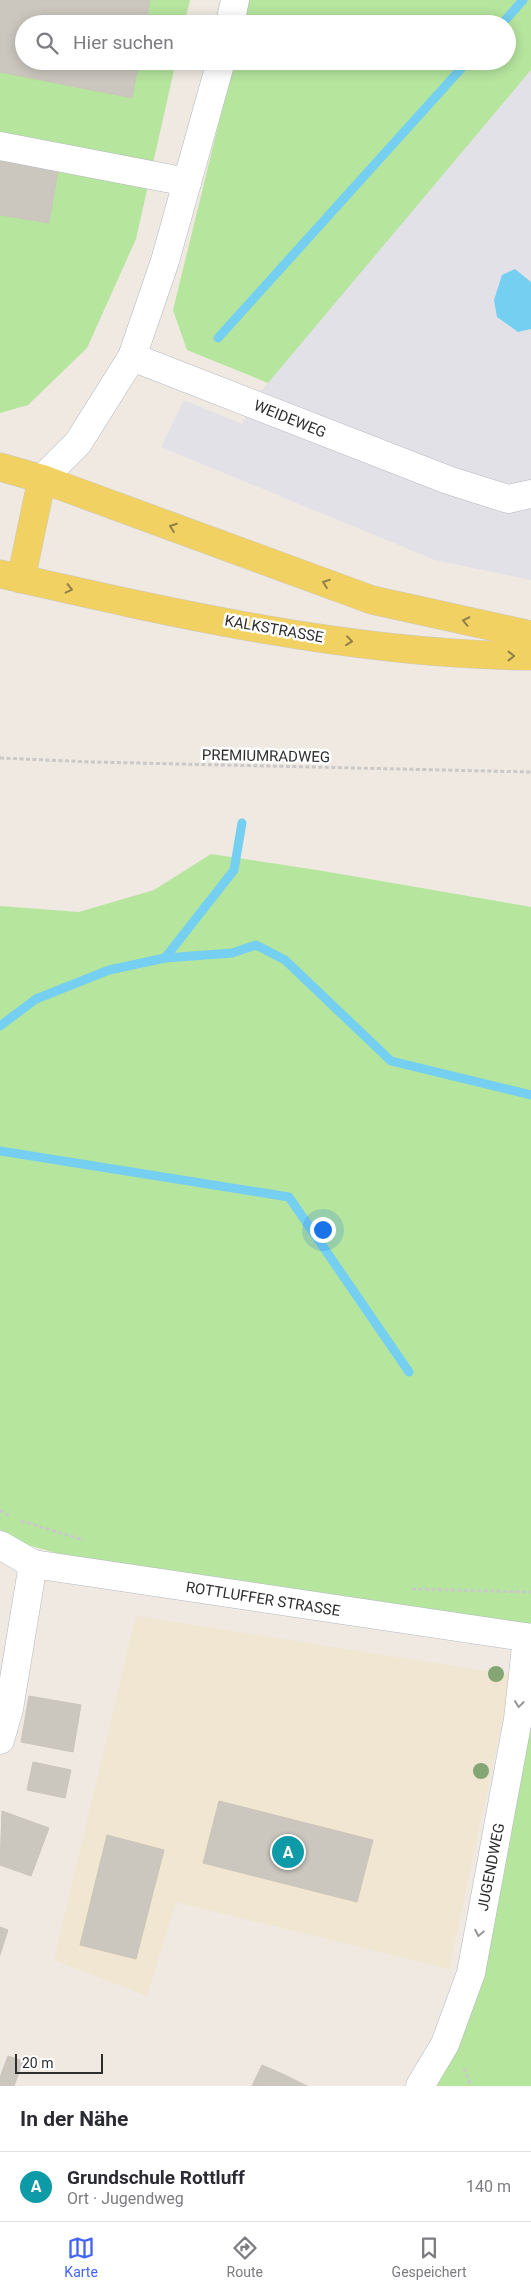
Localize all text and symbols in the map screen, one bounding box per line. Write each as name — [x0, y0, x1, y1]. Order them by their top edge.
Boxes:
search box — [15, 15, 516, 70]
icon: search — [33, 29, 61, 57]
text: Hier suchen — [73, 31, 174, 54]
street label: WEIDEWEG — [251, 396, 329, 442]
one-way arrow — [170, 523, 178, 533]
one-way arrow — [322, 579, 331, 589]
one-way arrow — [64, 583, 73, 594]
street label: KALKSTRASSE — [223, 611, 325, 647]
one-way arrow — [462, 616, 471, 627]
one-way arrow — [345, 635, 353, 646]
one-way arrow — [507, 651, 515, 661]
street label: PREMIUMRADWEG — [202, 746, 330, 766]
your location — [310, 1217, 336, 1243]
street label: ROTTLUFFER STRASSE — [185, 1578, 342, 1620]
one-way arrow — [514, 1700, 525, 1708]
street label: JUGENDWEG — [474, 1821, 508, 1913]
pin: A — [272, 1833, 304, 1871]
one-way arrow — [474, 1929, 484, 1937]
scale bar — [15, 2051, 102, 2074]
text: 20 m — [22, 2055, 54, 2071]
text: In der Nähe — [20, 2107, 128, 2131]
text: Grundschule Rottluff — [67, 2166, 245, 2189]
text: A — [31, 2177, 41, 2196]
text: 140 m — [466, 2177, 511, 2196]
text: Ort · Jugendweg — [67, 2189, 184, 2208]
tab: Karte — [64, 2234, 98, 2280]
tab: Route — [227, 2234, 263, 2280]
tab: Gespeichert — [392, 2234, 467, 2280]

